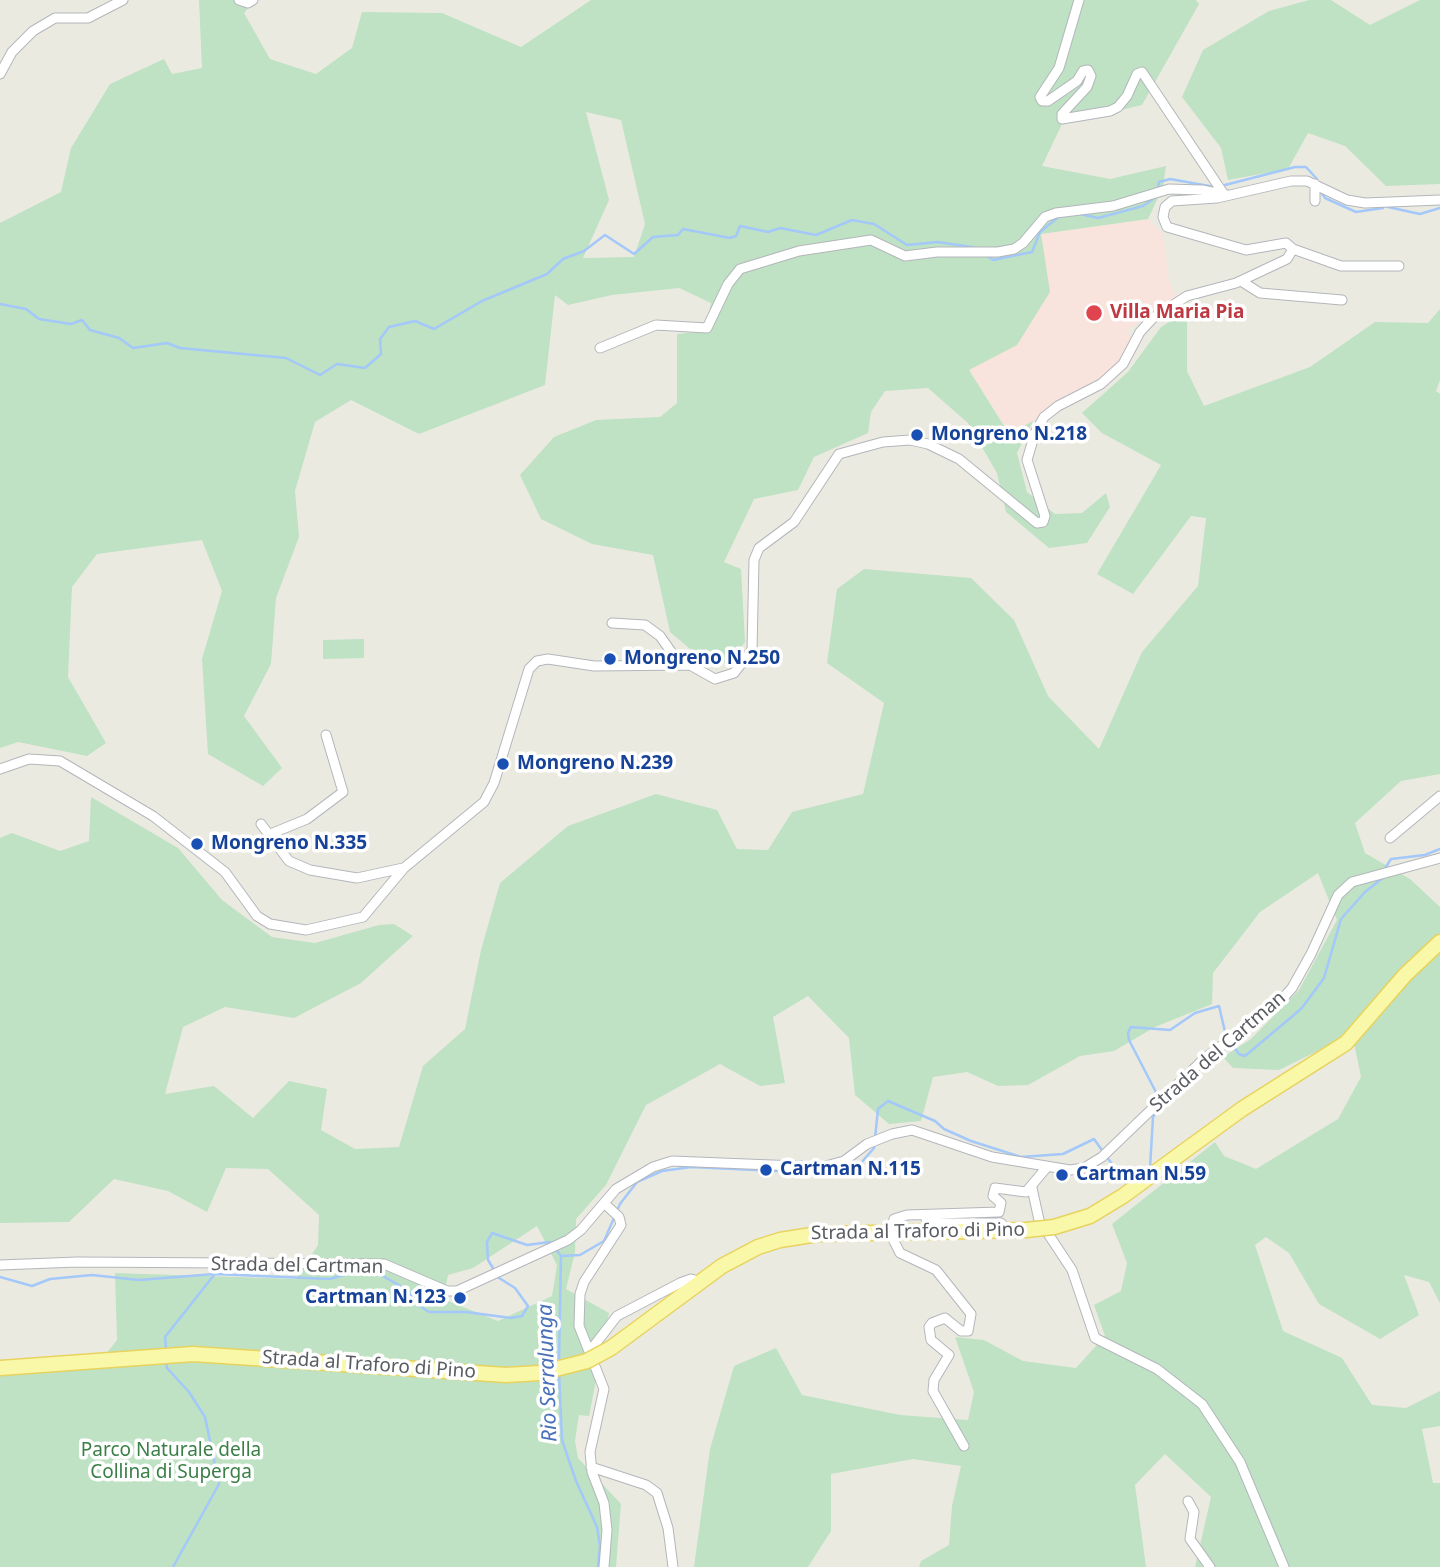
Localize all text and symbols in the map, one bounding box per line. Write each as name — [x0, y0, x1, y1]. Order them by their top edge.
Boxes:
place label: Villa Maria Pia — [1110, 302, 1244, 324]
marker: Villa Maria Pia — [1084, 303, 1104, 323]
place label: Mongreno N.218 — [931, 424, 1087, 446]
marker: Mongreno N.218 — [909, 427, 925, 443]
place label: Mongreno N.250 — [624, 648, 780, 670]
marker: Mongreno N.250 — [602, 651, 618, 667]
place label: Mongreno N.239 — [517, 753, 673, 775]
marker: Mongreno N.239 — [495, 756, 511, 772]
place label: Mongreno N.335 — [211, 833, 367, 855]
marker: Mongreno N.335 — [189, 836, 205, 852]
street label: Strada del Cartman — [1145, 987, 1291, 1117]
place label: Cartman N.115 — [780, 1159, 921, 1181]
marker: Cartman N.115 — [758, 1162, 774, 1178]
place label: Cartman N.59 — [1076, 1164, 1206, 1186]
marker: Cartman N.59 — [1054, 1167, 1070, 1183]
street label: Strada al Traforo di Pino — [811, 1219, 1025, 1245]
street label: Strada del Cartman — [211, 1253, 383, 1279]
place label: Cartman N.123 — [305, 1287, 446, 1309]
marker: Cartman N.123 — [452, 1290, 468, 1306]
water label: Rio Serralunga — [533, 1304, 563, 1442]
street label: Strada al Traforo di Pino — [261, 1346, 477, 1384]
park label: Parco Naturale della Collina di Superga — [81, 1440, 261, 1484]

